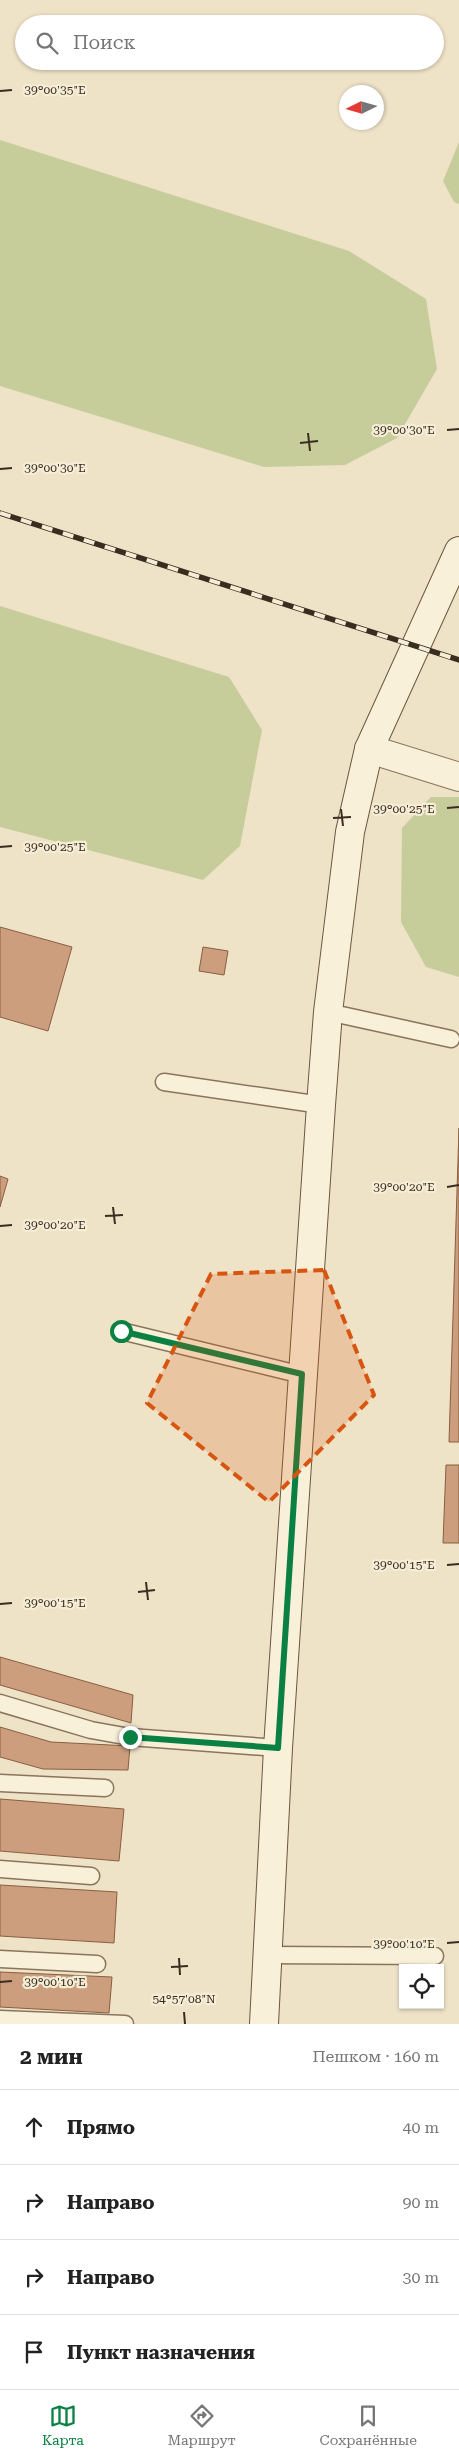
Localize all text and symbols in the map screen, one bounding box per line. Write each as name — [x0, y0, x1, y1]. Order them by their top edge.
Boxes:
search box — [15, 15, 444, 70]
icon: search — [33, 29, 61, 57]
text: Поиск — [73, 31, 136, 54]
text: 39°00'35"E — [24, 83, 86, 97]
north arrow — [339, 85, 384, 130]
text: 39°00'30"E — [373, 423, 435, 437]
text: 39°00'30"E — [24, 461, 86, 475]
text: 39°00'25"E — [373, 802, 435, 816]
text: 39°00'25"E — [24, 840, 86, 854]
text: 39°00'20"E — [373, 1180, 435, 1194]
text: 39°00'20"E — [24, 1218, 86, 1232]
route start — [110, 1320, 133, 1343]
text: 39°00'15"E — [373, 1558, 435, 1572]
text: 39°00'15"E — [24, 1596, 86, 1610]
route end — [119, 1726, 142, 1749]
text: 39°00'10"E — [373, 1937, 435, 1951]
map controls — [399, 1964, 444, 2009]
button: locate — [399, 1964, 444, 2009]
text: 39°00'10"E — [24, 1975, 86, 1989]
text: 54°57'08"N — [152, 1992, 216, 2006]
text: 2 мин — [20, 2045, 83, 2069]
text: Пешком · 160 m — [312, 2047, 439, 2066]
icon: ahead — [20, 2113, 48, 2141]
text: Прямо — [67, 2116, 135, 2139]
text: 40 m — [402, 2118, 439, 2137]
icon: right — [20, 2188, 48, 2216]
text: Направо — [67, 2191, 154, 2214]
text: 90 m — [402, 2193, 439, 2212]
icon: right — [20, 2263, 48, 2291]
text: Направо — [67, 2266, 154, 2289]
text: 30 m — [402, 2268, 439, 2287]
icon: arrive — [20, 2338, 48, 2366]
text: Пункт назначения — [67, 2341, 255, 2364]
tab: Карта — [42, 2402, 84, 2448]
tab: Маршрут — [168, 2402, 236, 2448]
tab: Сохранённые — [320, 2402, 417, 2448]

